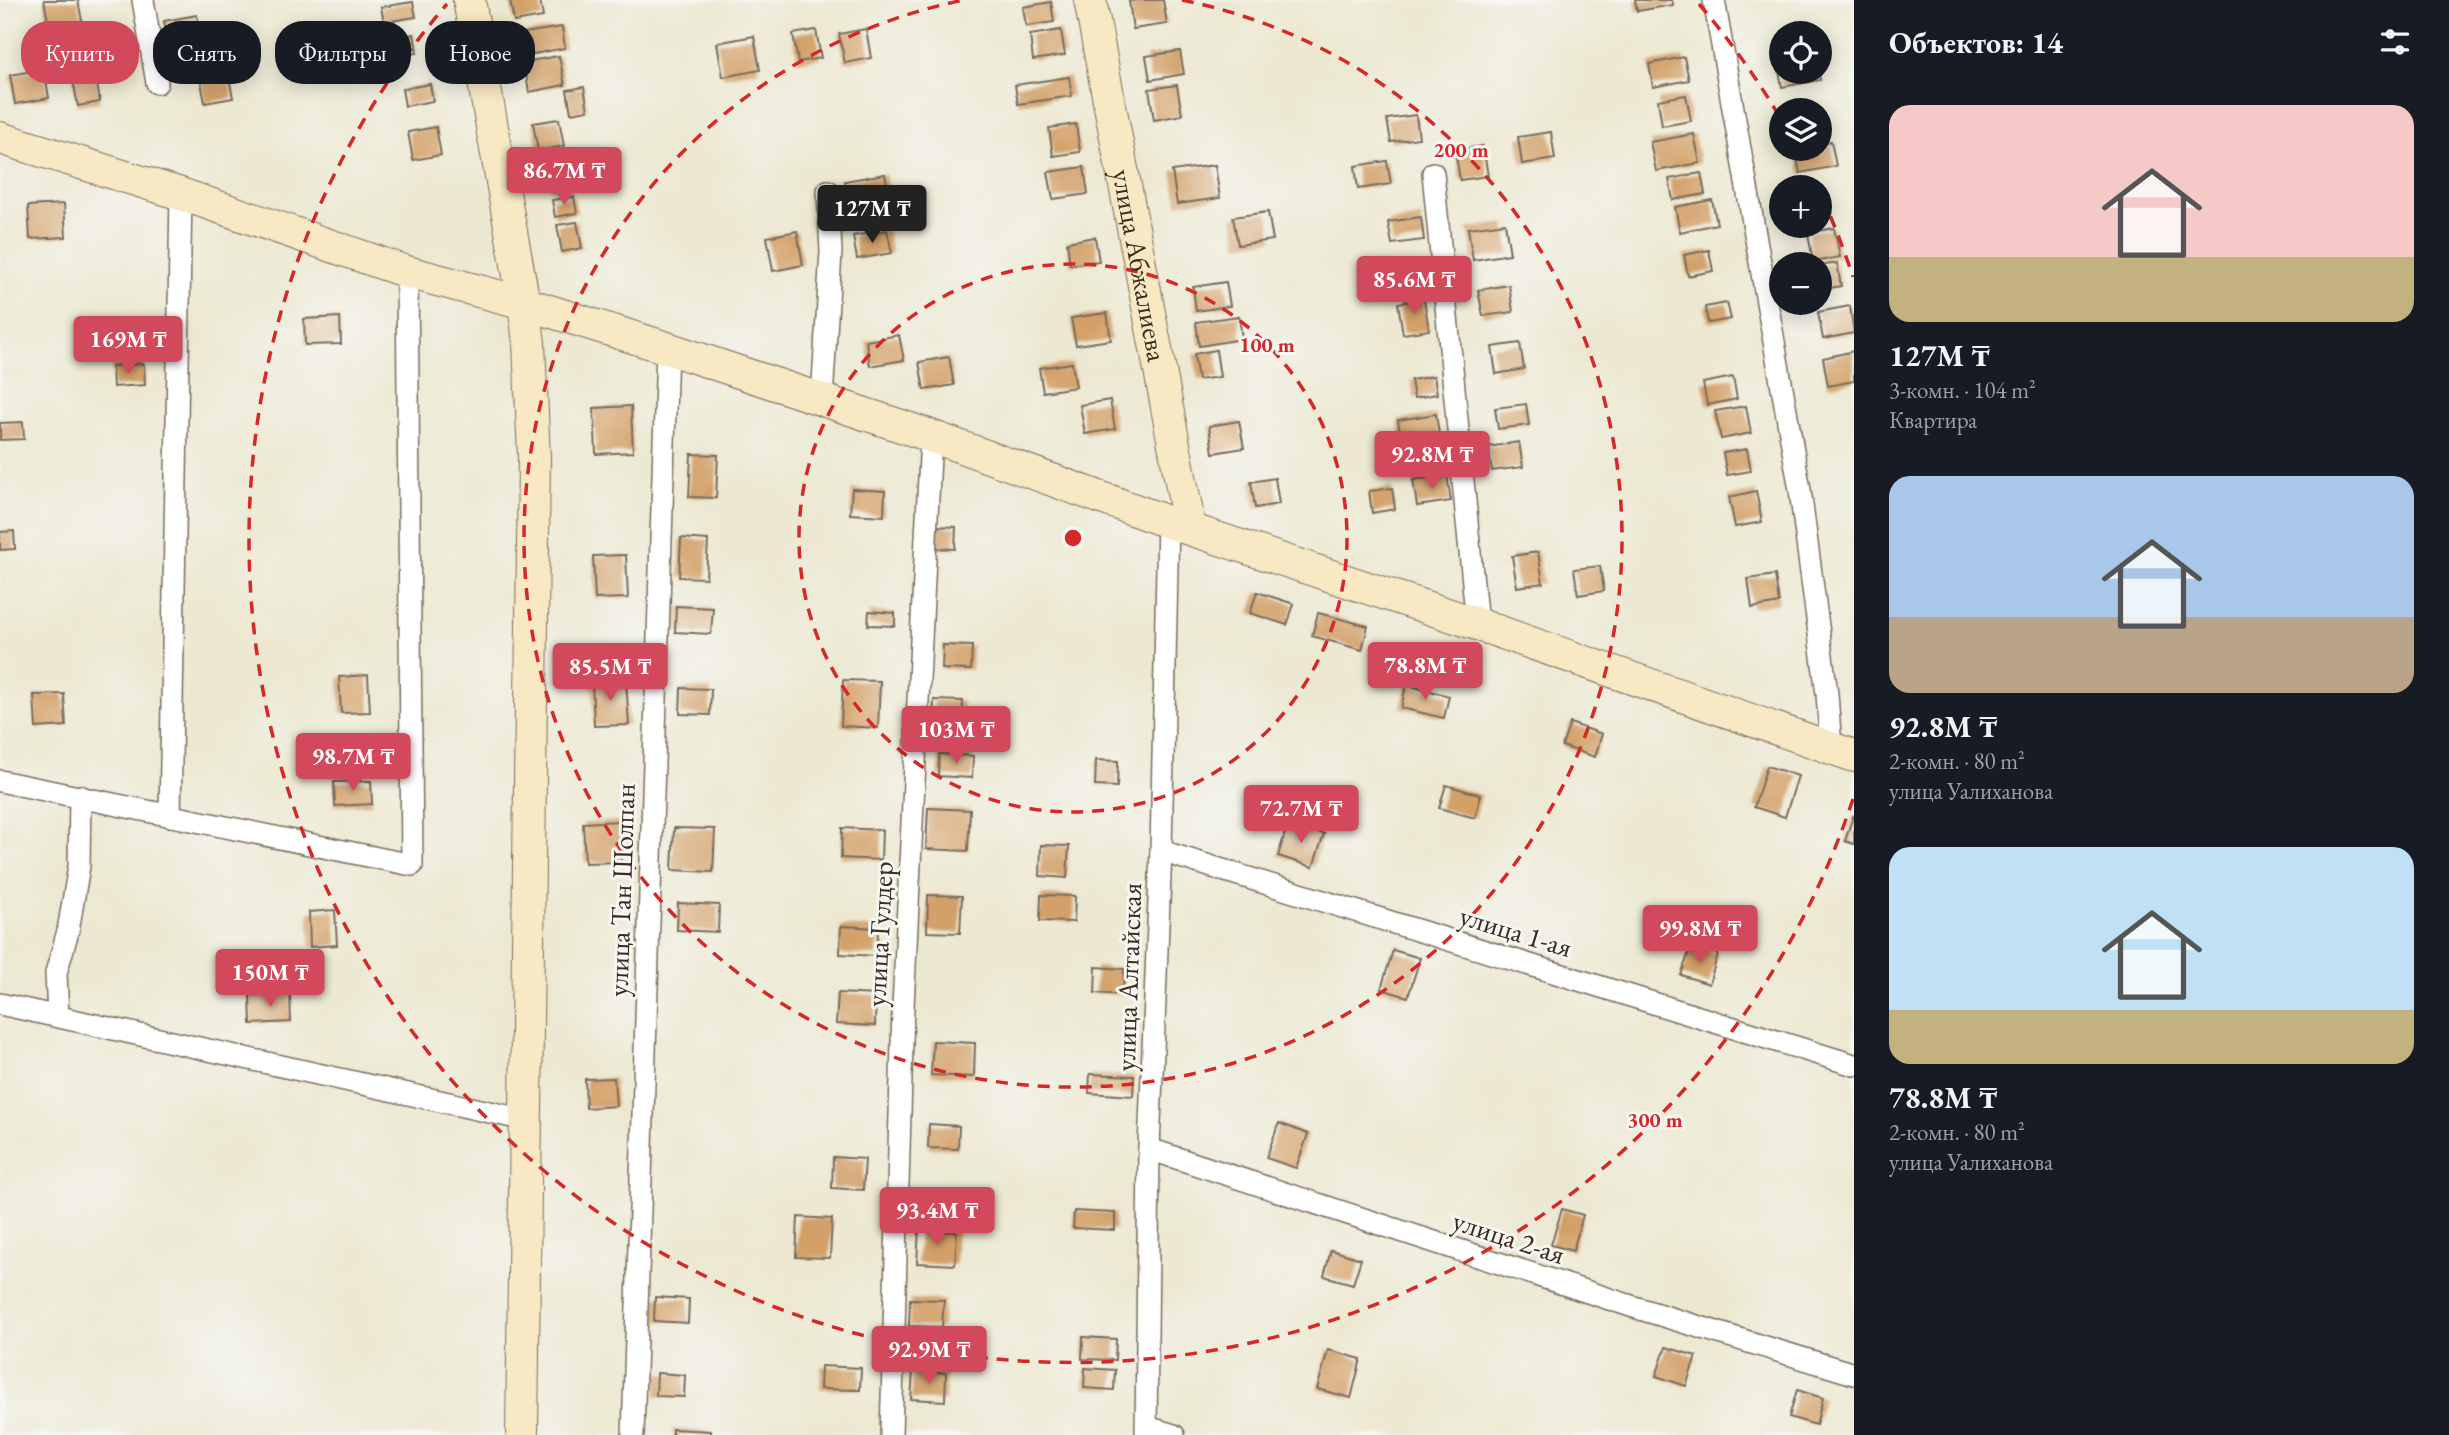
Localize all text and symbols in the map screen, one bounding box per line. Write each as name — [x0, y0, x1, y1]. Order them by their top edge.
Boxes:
chip: Купить — [21, 21, 139, 84]
chip: Снять — [153, 21, 261, 84]
chip: Фильтры — [275, 21, 411, 84]
chip: Новое — [425, 21, 535, 84]
map controls — [1769, 21, 1832, 315]
button: locate — [1769, 21, 1832, 84]
text: Объектов: 14 — [1889, 23, 2063, 62]
icon: filters — [2376, 23, 2414, 61]
button: layers — [1769, 98, 1832, 161]
text: 200 m — [1433, 136, 1489, 163]
pin: 86.7M ₸ — [499, 148, 629, 207]
icon: home — [2089, 150, 2215, 276]
text: 86.7M ₸ — [523, 155, 605, 185]
street label: улица Абжалиева — [1104, 166, 1176, 365]
button: + — [1769, 175, 1832, 238]
pin: 127M ₸ — [815, 186, 929, 245]
text: 127M ₸ — [833, 193, 911, 223]
button: − — [1769, 252, 1832, 315]
pin: 85.6M ₸ — [1349, 256, 1479, 316]
text: 85.6M ₸ — [1373, 264, 1455, 294]
pin: 169M ₸ — [71, 316, 185, 376]
text: 169M ₸ — [89, 324, 167, 354]
text: 100 m — [1239, 331, 1295, 358]
text: 127M ₸ — [1889, 336, 1989, 375]
text: 3-комн. · 104 m² — [1889, 375, 2036, 405]
text: Квартира — [1889, 405, 1977, 435]
pin: 92.8M ₸ — [1367, 432, 1497, 491]
text: 92.8M ₸ — [1391, 439, 1473, 469]
icon: home — [2089, 521, 2215, 647]
centre of rings — [1061, 526, 1085, 550]
pin: 78.8M ₸ — [1360, 642, 1490, 702]
pin: 85.5M ₸ — [545, 644, 675, 703]
text: 78.8M ₸ — [1384, 650, 1466, 680]
text: 85.5M ₸ — [569, 651, 651, 681]
pin: 103M ₸ — [899, 706, 1013, 766]
text: 92.8M ₸ — [1889, 707, 1997, 746]
text: 103M ₸ — [917, 714, 995, 744]
pin: 98.7M ₸ — [288, 734, 418, 793]
text: 98.7M ₸ — [312, 741, 394, 771]
text: 2-комн. · 80 m² — [1889, 746, 2025, 776]
text: улица Уалиханова — [1889, 776, 2053, 806]
street label: улица Тан Шолпан — [599, 783, 643, 997]
pin: 72.7M ₸ — [1236, 786, 1366, 845]
text: 72.7M ₸ — [1260, 793, 1342, 823]
street label: улица Гулдер — [857, 860, 901, 1008]
street label: улица Алтайская — [1107, 882, 1149, 1072]
icon: home — [2089, 892, 2215, 1018]
street label: улица 1-ая — [1455, 897, 1577, 965]
pin: 99.8M ₸ — [1635, 906, 1765, 965]
text: 99.8M ₸ — [1659, 913, 1741, 943]
pin: 150M ₸ — [213, 950, 327, 1009]
text: 150M ₸ — [231, 957, 309, 987]
text: 78.8M ₸ — [1889, 1078, 1997, 1117]
text: 300 m — [1627, 1106, 1683, 1133]
text: 2-комн. · 80 m² — [1889, 1117, 2025, 1147]
text: улица Уалиханова — [1889, 1147, 2053, 1177]
pin: 93.4M ₸ — [872, 1188, 1002, 1247]
text: 93.4M ₸ — [896, 1195, 978, 1225]
street label: улица 2-ая — [1448, 1202, 1570, 1272]
pin: 92.9M ₸ — [864, 1326, 994, 1386]
text: 92.9M ₸ — [888, 1334, 970, 1364]

